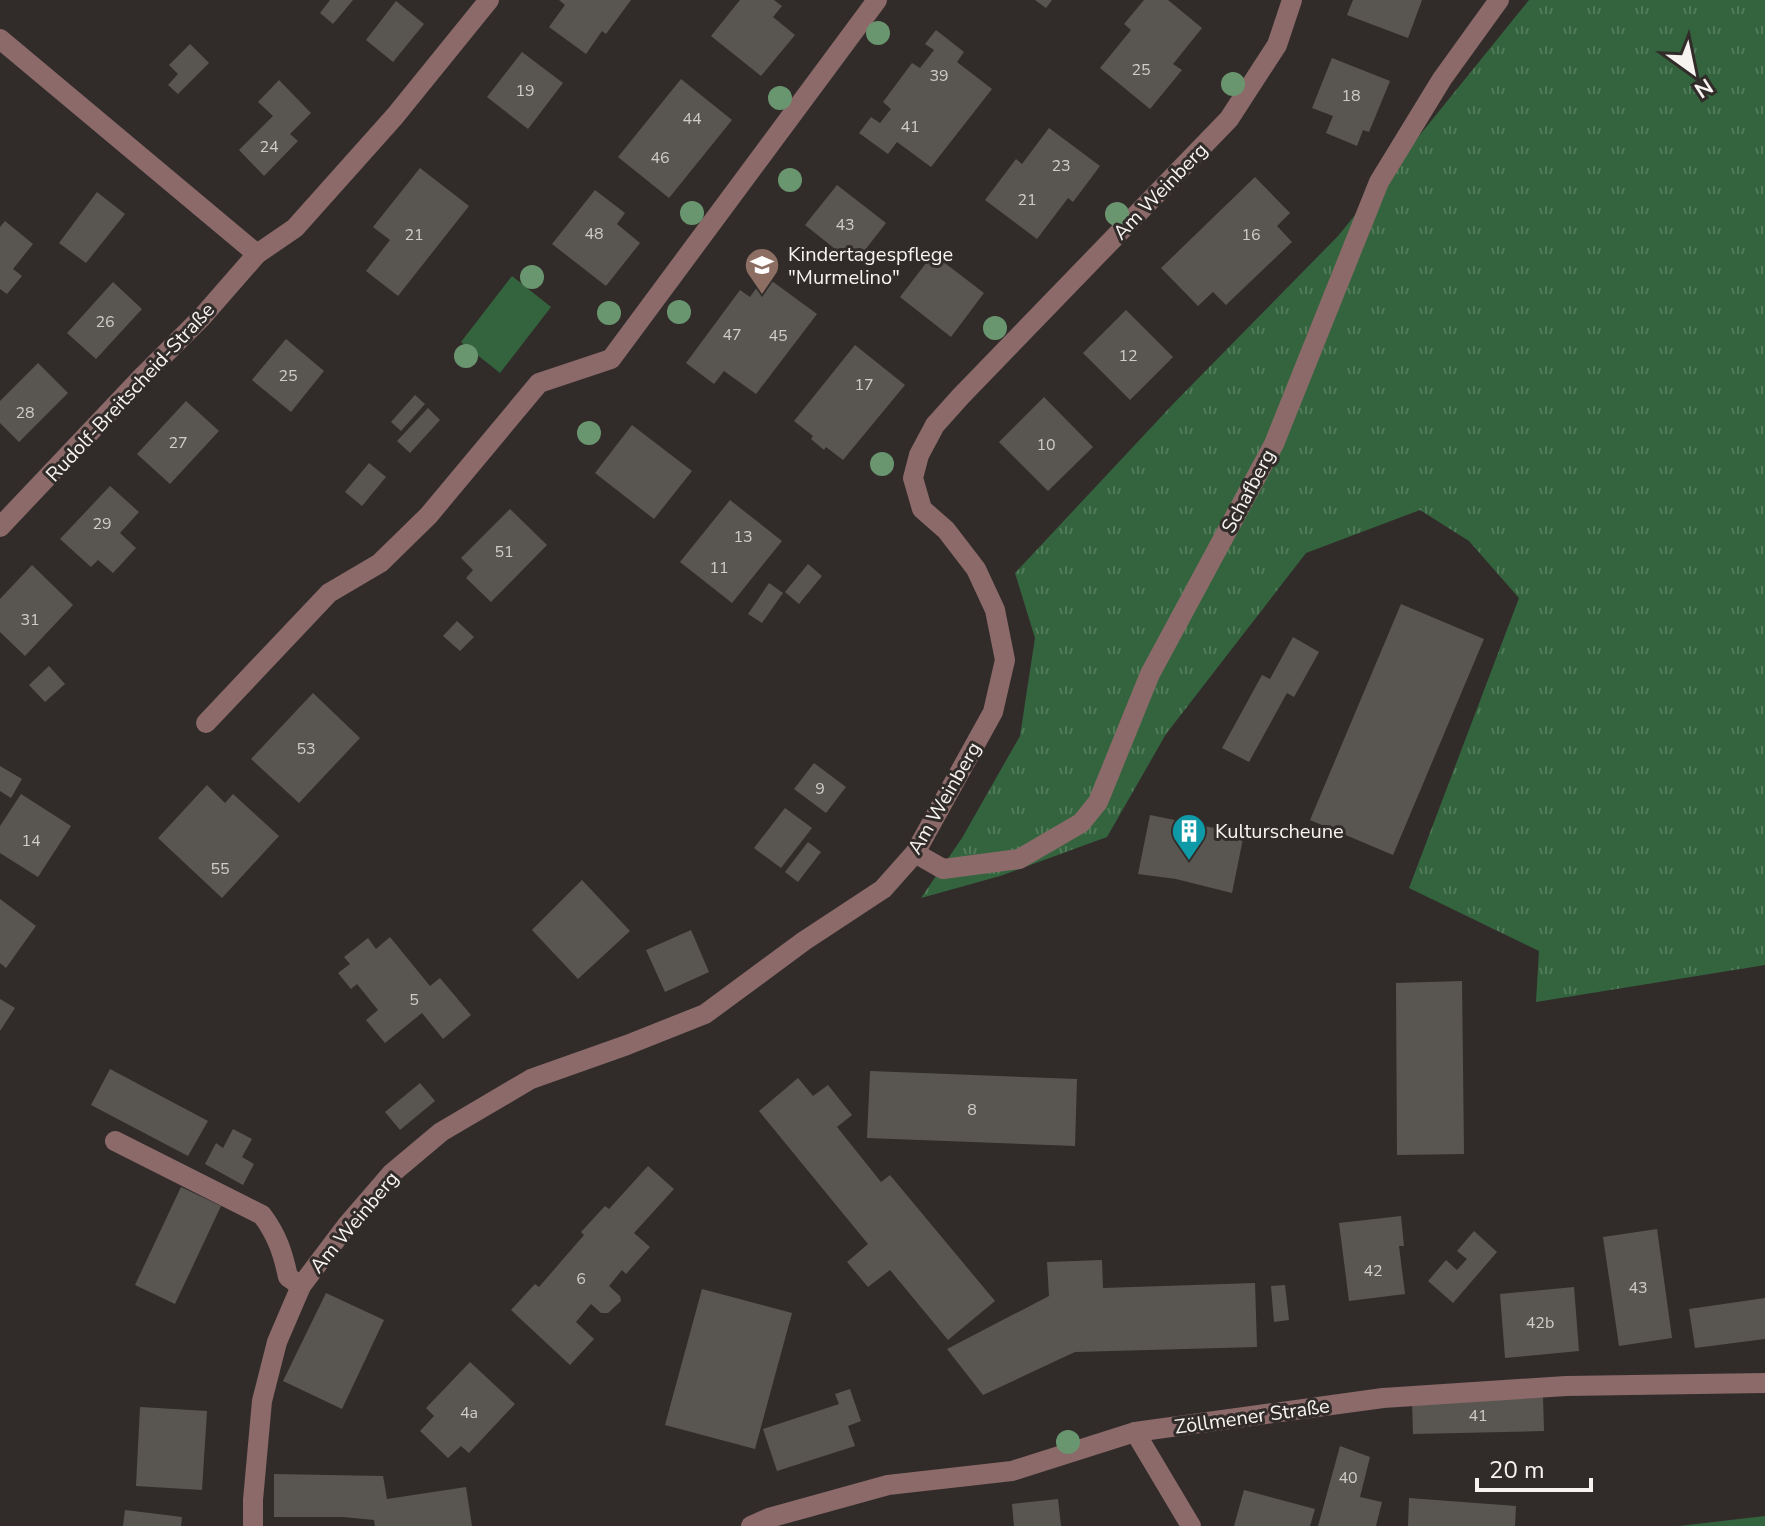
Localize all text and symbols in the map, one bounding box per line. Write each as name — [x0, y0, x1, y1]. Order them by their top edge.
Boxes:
north arrow — [1653, 32, 1733, 112]
house number: 25 — [1131, 59, 1151, 81]
house number: 39 — [929, 65, 949, 87]
text: N — [1688, 71, 1718, 105]
house number: 19 — [515, 80, 535, 102]
house number: 18 — [1341, 85, 1361, 107]
house number: 44 — [682, 108, 702, 130]
house number: 41 — [900, 116, 920, 138]
house number: 24 — [259, 136, 279, 158]
street label: Am Weinberg — [1107, 137, 1214, 246]
house number: 46 — [650, 147, 670, 169]
house number: 23 — [1051, 155, 1071, 177]
house number: 21 — [1017, 189, 1037, 211]
house number: 43 — [835, 214, 855, 236]
house number: 48 — [584, 223, 604, 245]
house number: 21 — [404, 224, 424, 246]
house number: 16 — [1241, 224, 1261, 246]
place label: Kindertagespflege "Murmelino" — [788, 241, 953, 291]
school or university icon: Kindertagespflege "Murmelino" — [743, 246, 781, 296]
street label: Rudolf-Breitscheid-Straße — [40, 297, 221, 488]
house number: 26 — [95, 311, 115, 333]
house number: 47 — [722, 324, 742, 346]
house number: 45 — [768, 325, 788, 347]
house number: 12 — [1118, 345, 1138, 367]
house number: 25 — [278, 365, 298, 387]
house number: 17 — [854, 374, 874, 396]
house number: 28 — [15, 402, 35, 424]
house number: 27 — [168, 432, 188, 454]
house number: 10 — [1036, 434, 1056, 456]
street label: Schafberg — [1215, 445, 1282, 538]
house number: 29 — [92, 513, 112, 535]
house number: 13 — [733, 526, 753, 548]
house number: 51 — [494, 541, 514, 563]
house number: 11 — [709, 557, 729, 579]
house number: 31 — [20, 609, 40, 631]
street label: Am Weinberg — [901, 737, 987, 859]
house number: 53 — [296, 738, 316, 760]
house number: 9 — [815, 778, 825, 800]
building icon: Kulturscheune — [1170, 812, 1208, 862]
place label: Kulturscheune — [1215, 818, 1344, 845]
house number: 14 — [21, 830, 41, 852]
house number: 55 — [210, 858, 230, 880]
house number: 5 — [409, 989, 419, 1011]
house number: 8 — [967, 1099, 977, 1121]
street label: Am Weinberg — [304, 1166, 405, 1279]
house number: 42 — [1363, 1260, 1383, 1282]
house number: 6 — [576, 1268, 586, 1290]
house number: 43 — [1628, 1277, 1648, 1299]
house number: 42b — [1526, 1312, 1554, 1334]
street label: Zöllmener Straße — [1173, 1392, 1331, 1441]
house number: 4a — [460, 1402, 478, 1424]
house number: 41 — [1468, 1405, 1488, 1427]
scale bar — [1477, 1442, 1591, 1492]
text: 20 m — [1489, 1454, 1545, 1486]
house number: 40 — [1338, 1467, 1358, 1489]

